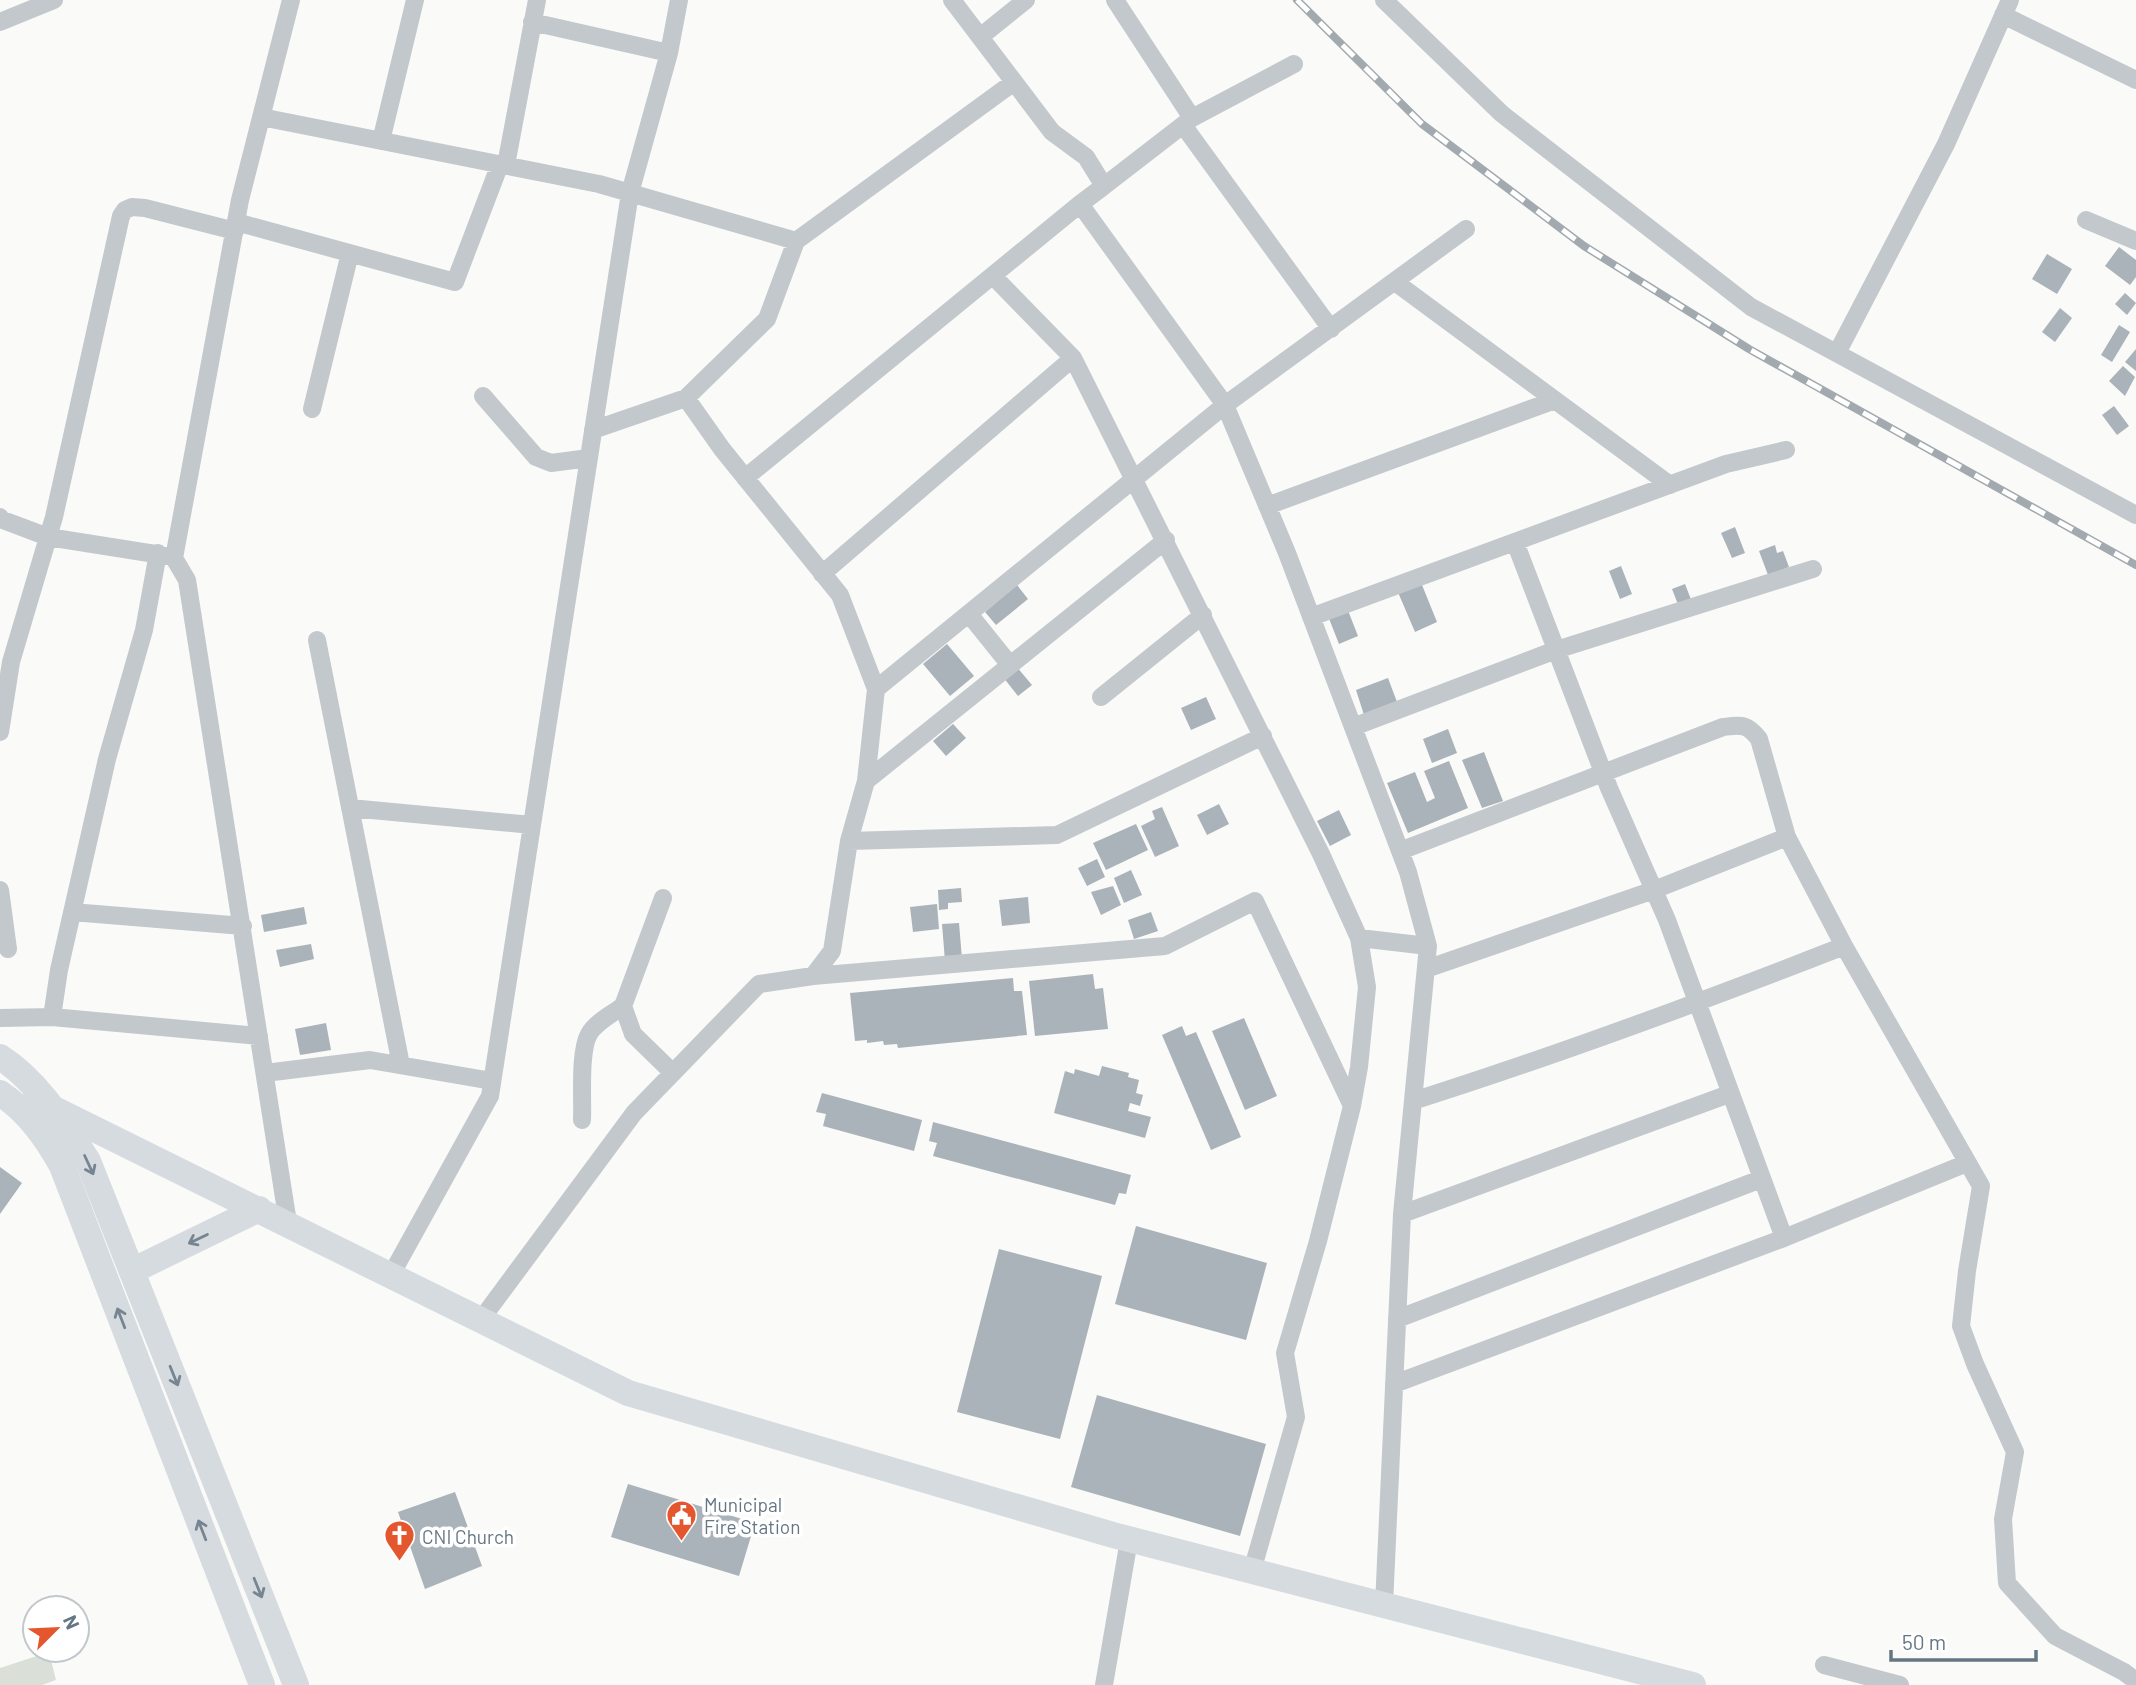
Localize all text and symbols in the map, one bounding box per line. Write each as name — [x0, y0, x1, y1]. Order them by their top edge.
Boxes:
one-way arrow — [83, 1154, 96, 1175]
one-way arrow — [188, 1232, 209, 1246]
one-way arrow — [113, 1307, 126, 1329]
one-way arrow — [168, 1365, 181, 1387]
place label: Municipal Fire Station — [704, 1493, 800, 1538]
public building icon: Municipal Fire Station — [664, 1498, 698, 1542]
one-way arrow — [195, 1519, 208, 1541]
church icon: CNI Church — [382, 1519, 416, 1563]
place label: CNI Church — [422, 1525, 514, 1548]
one-way arrow — [252, 1577, 265, 1598]
north arrow — [21, 1594, 91, 1664]
text: N — [59, 1611, 85, 1632]
scale bar — [1891, 1618, 2036, 1662]
text: 50 m — [1902, 1629, 1946, 1654]

